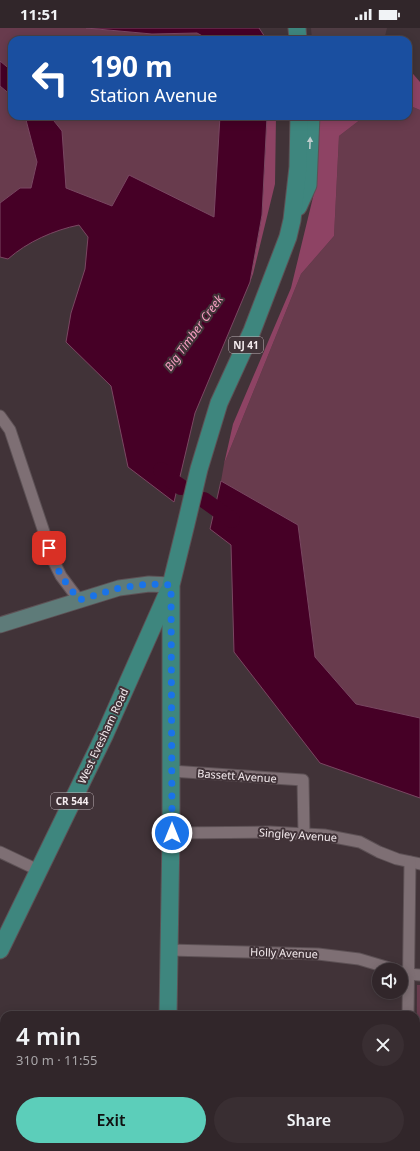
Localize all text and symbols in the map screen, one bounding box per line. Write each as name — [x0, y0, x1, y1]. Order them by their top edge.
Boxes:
text: 11:51 — [20, 4, 59, 24]
text: 190 m — [90, 47, 173, 85]
icon: left — [24, 52, 76, 104]
text: Station Avenue — [90, 83, 218, 107]
one-way arrow — [307, 136, 313, 149]
water label: Big Timber Creek — [160, 290, 228, 374]
road number: NJ 41 — [229, 337, 263, 353]
pin — [32, 531, 66, 565]
icon: arrive — [38, 537, 60, 559]
street label: West Evesham Road — [74, 685, 131, 786]
street label: Bassett Avenue — [197, 765, 277, 786]
road number: CR 544 — [51, 793, 93, 809]
position arrow — [151, 812, 193, 854]
street label: Singley Avenue — [258, 824, 338, 845]
street label: Holly Avenue — [250, 944, 318, 961]
map controls — [372, 963, 408, 999]
button: sound — [372, 963, 408, 999]
text: 4 min — [16, 1019, 81, 1052]
button: close — [362, 1024, 404, 1066]
text: 310 m · 11:55 — [16, 1051, 97, 1069]
button: Exit — [16, 1097, 206, 1143]
button: Share — [214, 1097, 404, 1143]

